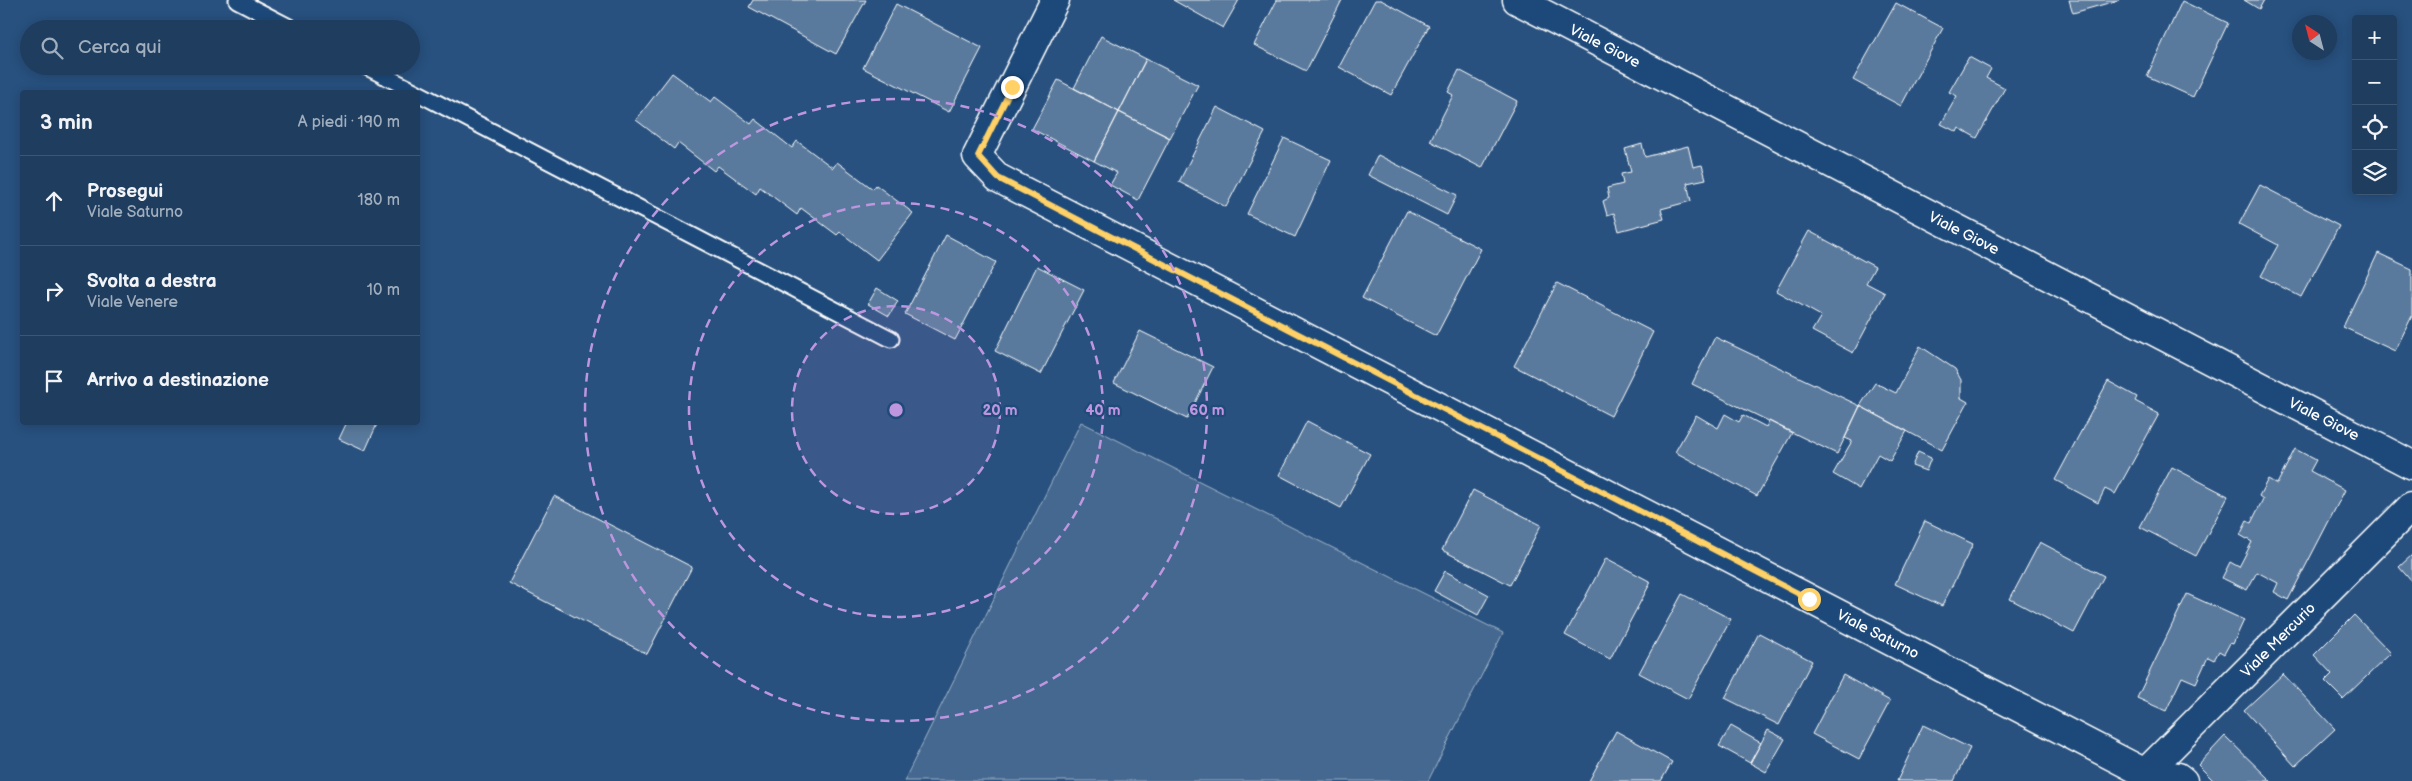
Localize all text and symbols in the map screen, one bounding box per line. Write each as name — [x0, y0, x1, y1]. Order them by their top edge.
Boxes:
north arrow — [2292, 15, 2337, 60]
map controls — [2352, 15, 2397, 195]
button: + — [2352, 15, 2397, 60]
search box — [20, 20, 420, 75]
street label: Viale Giove — [1566, 21, 1643, 72]
icon: search — [38, 34, 66, 62]
text: Cerca qui — [78, 36, 161, 59]
button: − — [2352, 60, 2397, 105]
route end — [1001, 76, 1024, 99]
button: locate — [2352, 105, 2397, 150]
text: 3 min — [40, 110, 93, 135]
text: A piedi · 190 m — [298, 113, 400, 132]
button: layers — [2352, 150, 2397, 195]
text: Prosegui — [87, 180, 163, 203]
icon: ahead — [40, 187, 68, 215]
text: 180 m — [358, 191, 400, 210]
text: Viale Saturno — [87, 203, 183, 222]
street label: Viale Giove — [1925, 208, 2002, 259]
text: Svolta a destra — [87, 270, 217, 293]
icon: right — [40, 277, 68, 305]
text: 10 m — [367, 281, 400, 300]
text: Viale Venere — [87, 293, 178, 312]
icon: arrive — [40, 367, 68, 395]
text: Arrivo a destinazione — [87, 369, 269, 392]
street label: Viale Giove — [2285, 394, 2362, 445]
centre of rings — [887, 401, 905, 419]
text: 20 m — [983, 401, 1018, 420]
text: 40 m — [1085, 401, 1121, 420]
text: 60 m — [1189, 401, 1225, 420]
route start — [1798, 588, 1821, 611]
street label: Viale Mercurio — [2237, 599, 2320, 682]
street label: Viale Saturno — [1833, 606, 1922, 663]

